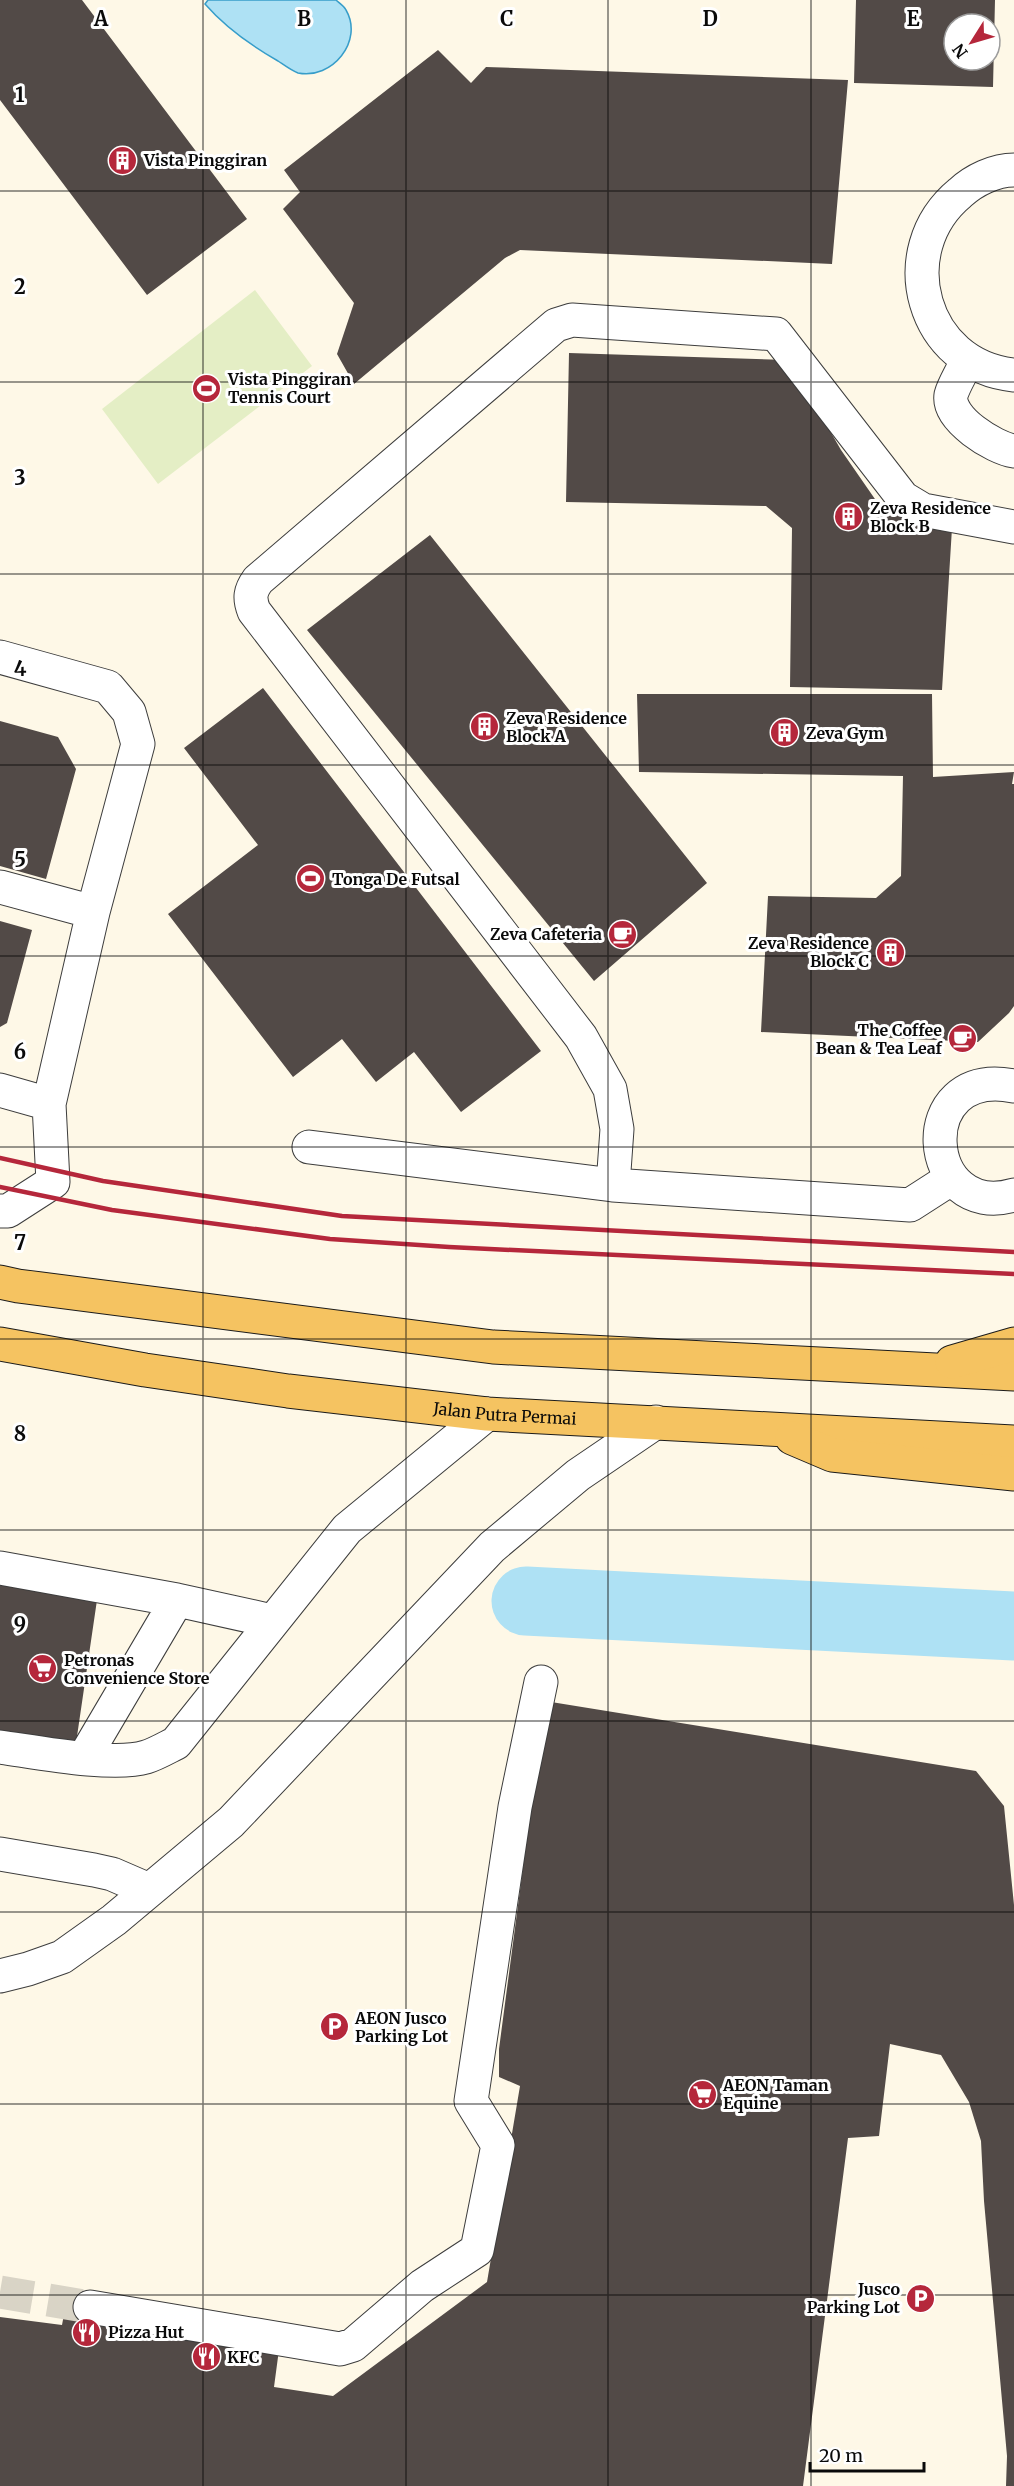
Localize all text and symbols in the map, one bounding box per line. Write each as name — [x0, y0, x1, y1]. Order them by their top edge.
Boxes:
text: A — [93, 6, 109, 31]
text: B — [297, 6, 311, 31]
text: C — [500, 6, 514, 31]
text: D — [702, 6, 718, 31]
text: E — [906, 6, 920, 31]
north arrow — [942, 12, 1002, 72]
text: N — [948, 40, 972, 62]
text: 1 — [15, 82, 25, 107]
building icon: Vista Pinggiran — [107, 144, 139, 176]
place label: Vista Pinggiran — [143, 150, 267, 170]
text: 2 — [14, 274, 26, 299]
place label: Vista Pinggiran Tennis Court — [227, 369, 351, 407]
sports icon: Vista Pinggiran Tennis Court — [191, 372, 223, 404]
text: 3 — [14, 465, 26, 490]
place label: Zeva Residence Block B — [870, 498, 991, 536]
building icon: Zeva Residence Block B — [833, 501, 865, 533]
text: 4 — [14, 656, 27, 681]
place label: Zeva Residence Block A — [506, 708, 627, 746]
building icon: Zeva Residence Block A — [469, 711, 501, 743]
building icon: Zeva Gym — [769, 717, 801, 749]
place label: Zeva Gym — [806, 723, 884, 743]
text: 5 — [14, 847, 26, 872]
sports icon: Tonga De Futsal — [295, 863, 327, 895]
place label: Tonga De Futsal — [332, 869, 460, 889]
cafe icon: Zeva Cafeteria — [607, 918, 639, 950]
place label: Zeva Cafeteria — [490, 924, 602, 944]
place label: Zeva Residence Block C — [748, 933, 869, 971]
building icon: Zeva Residence Block C — [874, 936, 906, 968]
place label: The Coffee Bean & Tea Leaf — [816, 1020, 943, 1058]
cafe icon: The Coffee Bean & Tea Leaf — [947, 1023, 979, 1055]
text: 6 — [14, 1039, 26, 1064]
text: 7 — [14, 1230, 26, 1255]
street label: Jalan Putra Permai — [431, 1398, 577, 1429]
text: 8 — [14, 1421, 26, 1446]
text: 9 — [14, 1612, 26, 1637]
place label: Petronas Convenience Store — [64, 1650, 210, 1688]
supermarket icon: Petronas Convenience Store — [27, 1653, 59, 1685]
place label: AEON Jusco Parking Lot — [354, 2008, 449, 2046]
parking icon: AEON Jusco Parking Lot — [318, 2011, 350, 2043]
place label: AEON Taman Equine — [722, 2075, 829, 2113]
supermarket icon: AEON Taman Equine — [686, 2078, 718, 2110]
place label: Jusco Parking Lot — [807, 2279, 901, 2317]
parking icon: Jusco Parking Lot — [905, 2282, 937, 2314]
restaurant icon: Pizza Hut — [71, 2316, 103, 2348]
place label: Pizza Hut — [108, 2322, 185, 2342]
restaurant icon: KFC — [190, 2341, 222, 2373]
place label: KFC — [227, 2347, 260, 2367]
scale bar — [810, 2435, 924, 2473]
text: 20 m — [819, 2444, 863, 2467]

